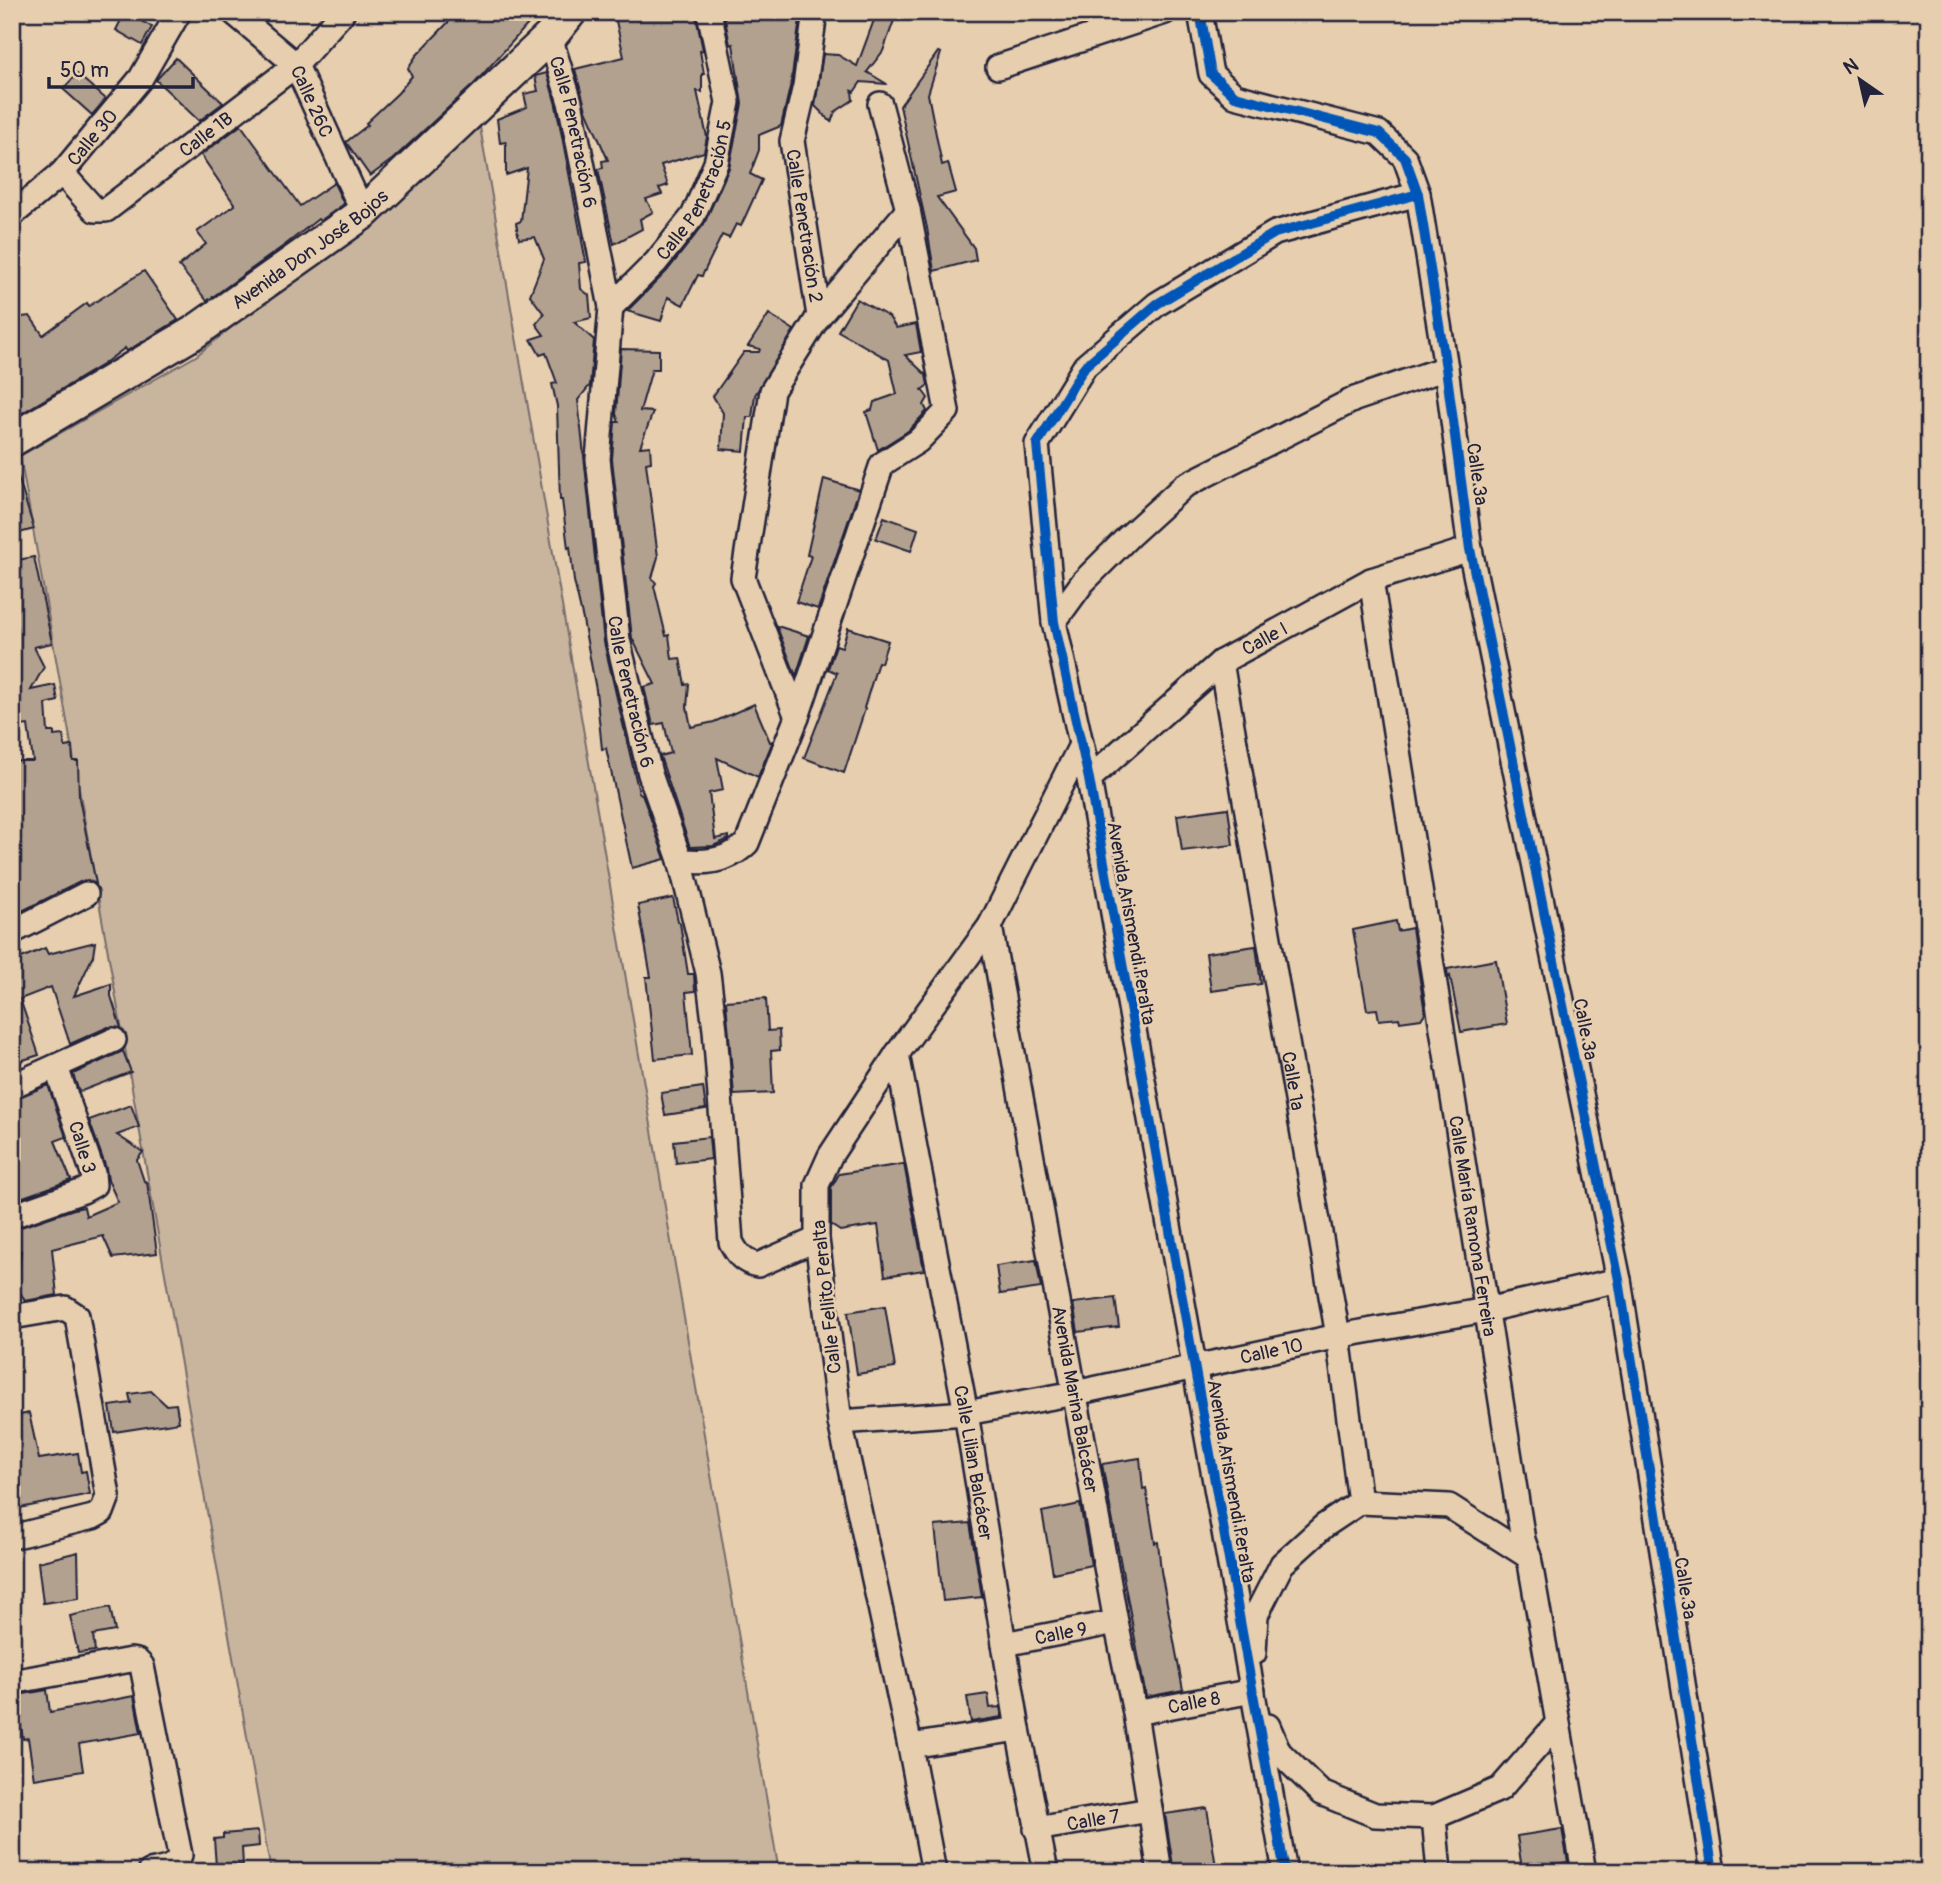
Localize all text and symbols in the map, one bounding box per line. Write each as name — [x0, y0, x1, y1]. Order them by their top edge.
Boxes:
scale bar — [49, 46, 192, 90]
north arrow — [1826, 46, 1896, 116]
street label: Calle Penetración 6 — [544, 53, 602, 210]
text: N — [1839, 53, 1863, 80]
text: 50 m — [60, 57, 109, 84]
street label: Calle 26C — [285, 62, 338, 141]
street label: Calle 30 — [62, 104, 123, 171]
street label: Calle 1B — [175, 107, 238, 163]
street label: Calle Penetración 5 — [651, 118, 737, 265]
street label: Calle Penetración 2 — [780, 148, 828, 304]
street label: Avenida Don José Bojos — [227, 184, 394, 315]
street label: Calle 3a — [1461, 442, 1493, 507]
street label: Calle Penetración 6 — [602, 614, 659, 770]
street label: Calle I — [1238, 617, 1292, 661]
street label: Avenida Arismendi Peralta — [1101, 820, 1161, 1027]
street label: Calle 3a — [1567, 996, 1603, 1062]
street label: Calle 1a — [1276, 1050, 1310, 1112]
street label: Calle María Ramona Ferreira — [1443, 1114, 1502, 1338]
street label: Calle 3 — [63, 1118, 101, 1176]
street label: Calle Fellito Peralta — [807, 1219, 847, 1375]
street label: Avenida Marina Balcácer — [1046, 1304, 1103, 1495]
street label: Calle 10 — [1238, 1333, 1305, 1370]
street label: Avenida Arismendi Peralta — [1201, 1378, 1261, 1585]
street label: Calle Lilian Balcácer — [948, 1383, 998, 1542]
street label: Calle 3a — [1668, 1555, 1702, 1621]
street label: Calle 9 — [1033, 1617, 1089, 1651]
street label: Calle 8 — [1166, 1686, 1222, 1720]
street label: Calle 7 — [1065, 1804, 1122, 1837]

